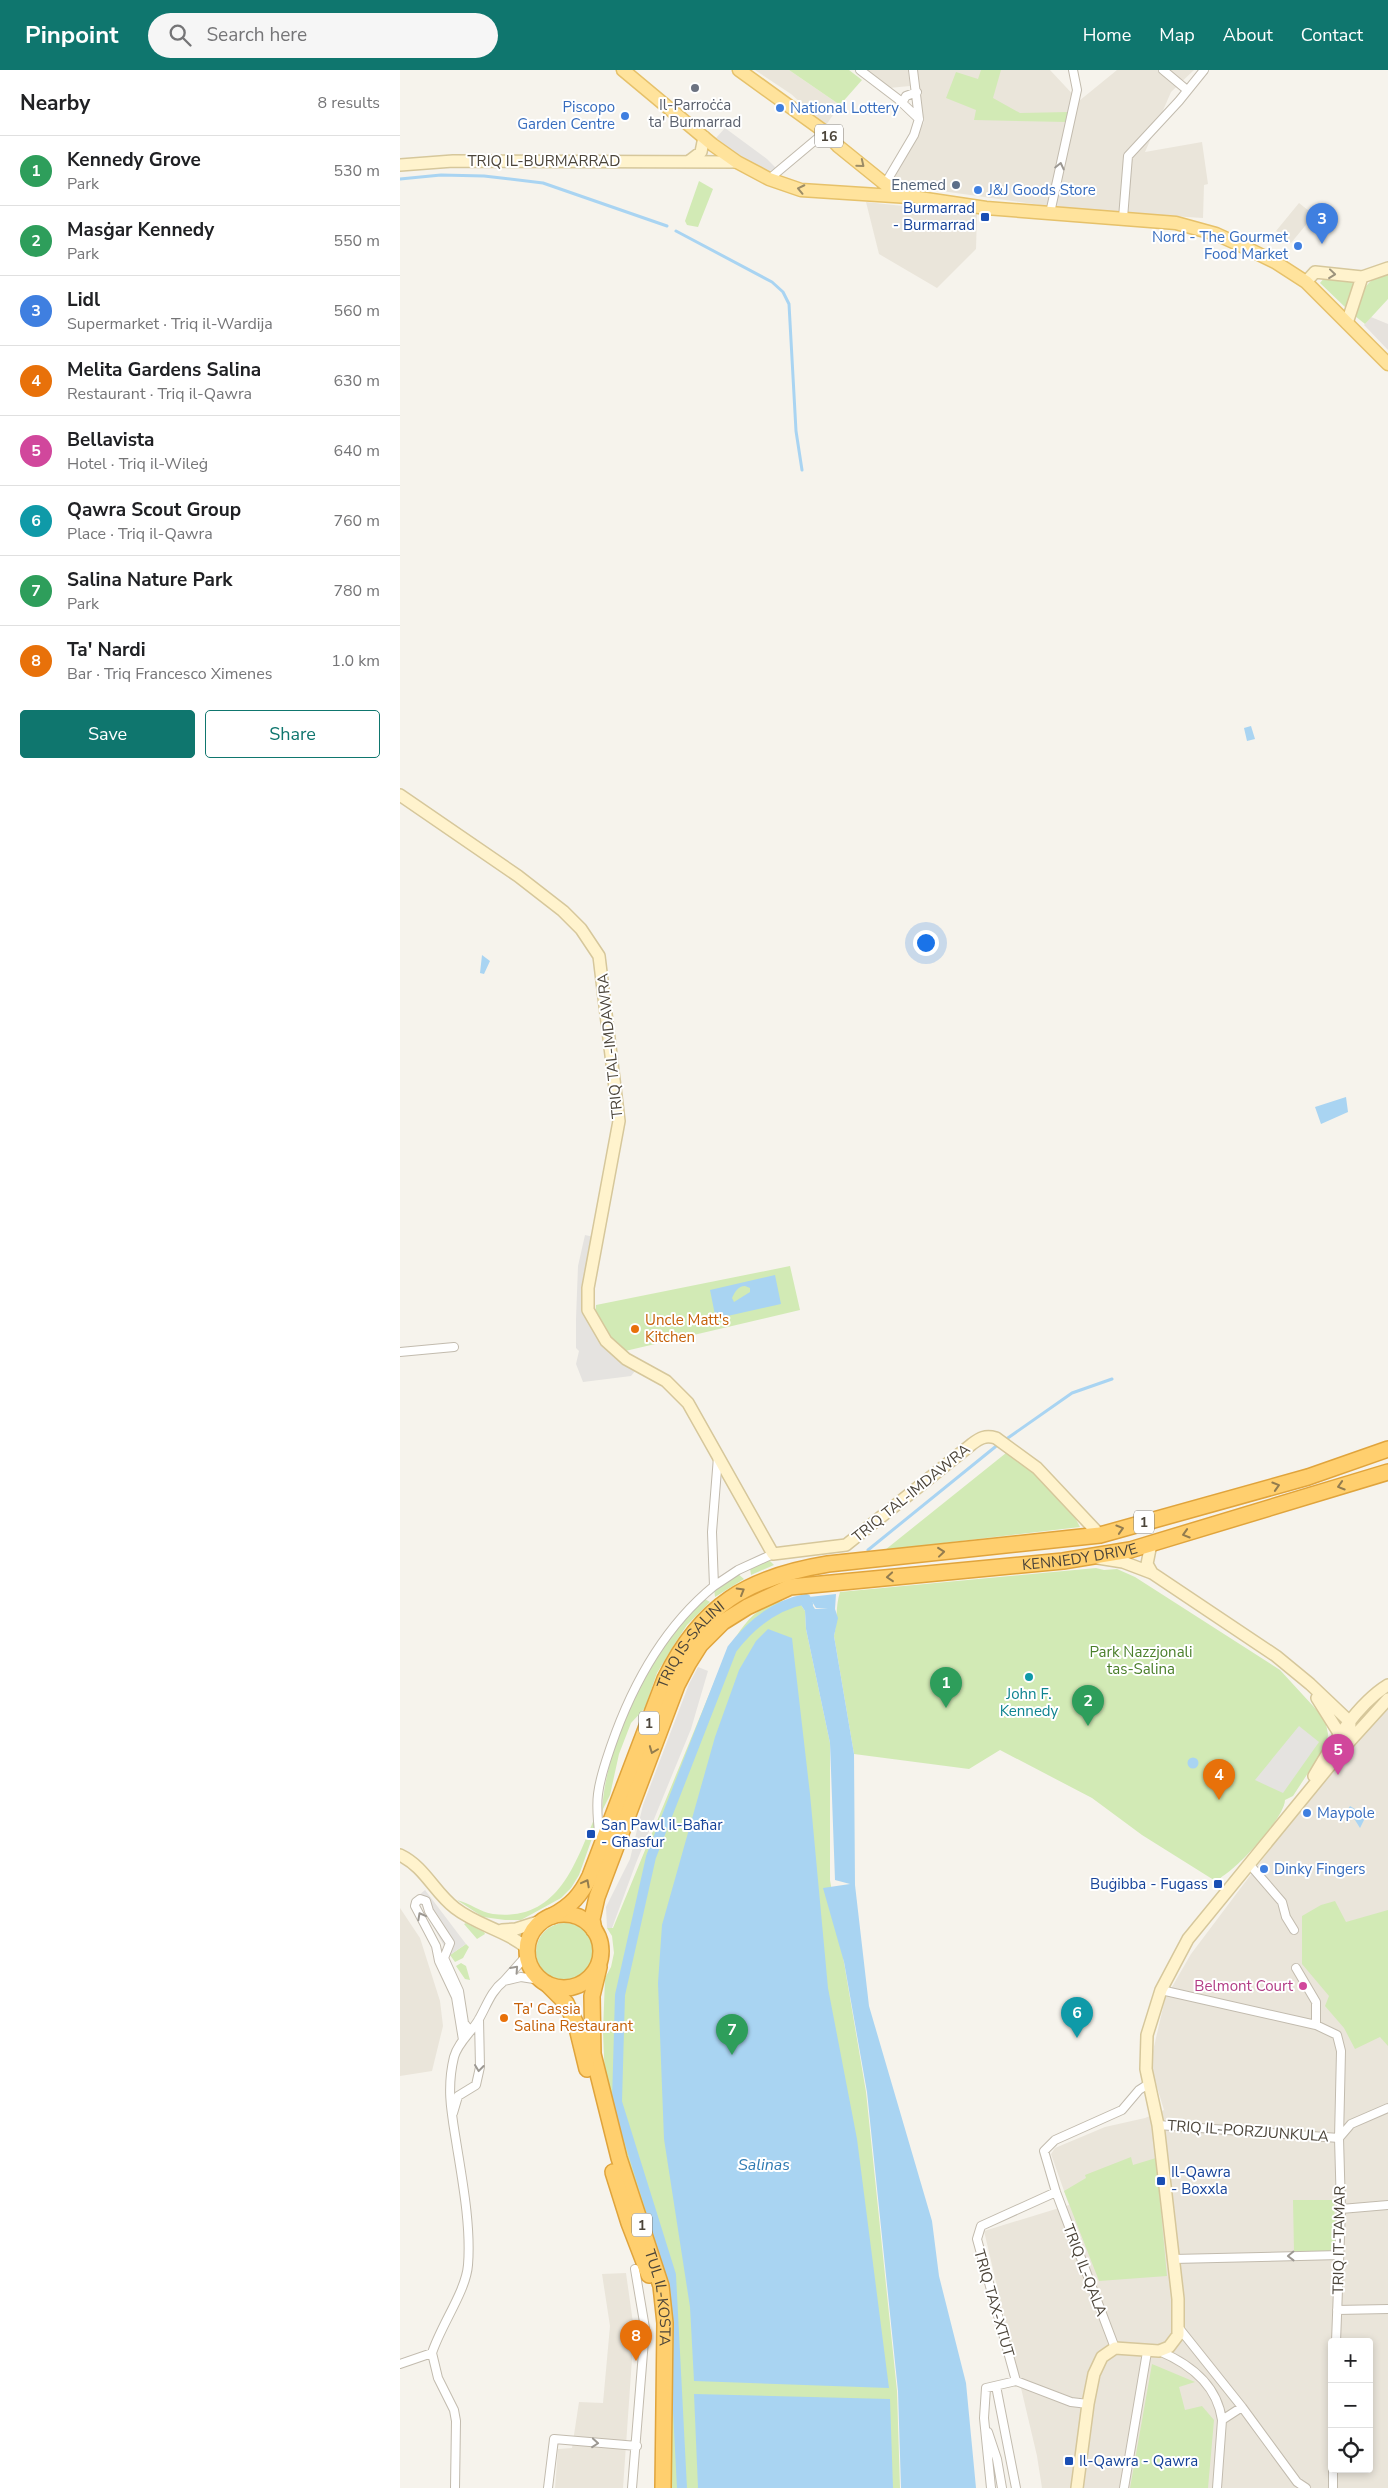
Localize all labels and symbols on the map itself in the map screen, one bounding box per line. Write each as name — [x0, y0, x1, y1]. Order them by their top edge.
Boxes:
marker: Il-Parroċċa ta' Burmarrad — [689, 82, 701, 94]
place label: Il-Parroċċa ta' Burmarrad — [649, 95, 741, 132]
place label: Piscopo Garden Centre — [517, 97, 615, 134]
place label: National Lottery — [790, 98, 899, 118]
marker: National Lottery — [774, 102, 786, 114]
marker: Piscopo Garden Centre — [619, 110, 631, 122]
road number: 16 — [815, 124, 843, 148]
street label: TRIQ IL-BURMARRAD — [468, 151, 620, 171]
one-way arrow — [855, 159, 864, 168]
one-way arrow — [1054, 161, 1065, 170]
place label: Enemed — [891, 175, 946, 195]
marker: Enemed — [950, 179, 962, 191]
place label: J&J Goods Store — [987, 180, 1096, 200]
one-way arrow — [796, 184, 805, 194]
marker: J&J Goods Store — [972, 184, 984, 196]
place label: Burmarrad - Burmarrad — [893, 198, 975, 235]
pin: 3 — [1306, 203, 1338, 244]
marker: Burmarrad - Burmarrad — [979, 211, 991, 223]
place label: Nord - The Gourmet Food Market — [1152, 227, 1289, 264]
marker: Nord - The Gourmet Food Market — [1292, 240, 1304, 252]
one-way arrow — [1328, 268, 1336, 279]
your location — [913, 930, 939, 956]
street label: TRIQ TAL-IMDAWRA — [592, 972, 628, 1120]
place label: Uncle Matt's Kitchen — [645, 1310, 729, 1347]
marker: Uncle Matt's Kitchen — [629, 1323, 641, 1335]
street label: TRIQ TAL-IMDAWRA — [848, 1439, 974, 1547]
one-way arrow — [1338, 1480, 1346, 1490]
one-way arrow — [1272, 1482, 1280, 1492]
road number: 1 — [1134, 1510, 1154, 1534]
one-way arrow — [1115, 1525, 1123, 1535]
one-way arrow — [1182, 1528, 1191, 1538]
street label: KENNEDY DRIVE — [1021, 1538, 1140, 1575]
one-way arrow — [938, 1547, 946, 1558]
one-way arrow — [886, 1571, 894, 1582]
one-way arrow — [736, 1588, 745, 1598]
street label: TRIQ IS-SALINI — [652, 1596, 729, 1691]
park label: Park Nazzjonali tas-Salina — [1089, 1642, 1193, 1679]
pin: 1 — [930, 1667, 962, 1708]
marker: John F. Kennedy — [1023, 1671, 1035, 1683]
place label: John F. Kennedy — [1000, 1684, 1059, 1721]
pin: 2 — [1072, 1685, 1104, 1726]
road number: 1 — [639, 1712, 659, 1735]
pin: 5 — [1322, 1734, 1354, 1775]
one-way arrow — [648, 1745, 659, 1754]
pin: 4 — [1203, 1759, 1235, 1800]
place label: Maypole — [1317, 1803, 1375, 1823]
marker: Maypole — [1301, 1807, 1313, 1819]
place label: San Pawl il-Baħar - Għasfur — [601, 1815, 723, 1852]
marker: San Pawl il-Baħar - Għasfur — [585, 1828, 597, 1840]
place label: Dinky Fingers — [1274, 1859, 1365, 1879]
marker: Dinky Fingers — [1258, 1863, 1270, 1875]
place label: Buġibba - Fugass — [1090, 1874, 1208, 1894]
marker: Buġibba - Fugass — [1212, 1878, 1224, 1890]
one-way arrow — [580, 1879, 590, 1888]
one-way arrow — [417, 1912, 427, 1921]
one-way arrow — [509, 1965, 518, 1974]
place label: Belmont Court — [1194, 1976, 1294, 1996]
marker: Belmont Court — [1297, 1980, 1309, 1992]
pin: 6 — [1061, 1997, 1093, 2038]
place label: Ta' Cassia Salina Restaurant — [514, 1999, 634, 2036]
marker: Ta' Cassia Salina Restaurant — [498, 2012, 510, 2024]
pin: 7 — [716, 2014, 748, 2055]
one-way arrow — [474, 2064, 485, 2072]
street label: TRIQ IL-PORZJUNKULA — [1167, 2115, 1330, 2147]
water label: Salinas — [738, 2154, 790, 2176]
place label: Il-Qawra - Boxxla — [1171, 2162, 1231, 2199]
marker: Il-Qawra - Boxxla — [1155, 2175, 1167, 2187]
street label: TRIQ IT-TAMAR — [1328, 2185, 1350, 2295]
road number: 1 — [632, 2214, 652, 2236]
street label: TRIQ IL-QALA — [1058, 2221, 1112, 2319]
street label: TUL IL-KOSTA — [640, 2247, 675, 2346]
street label: TRIQ TAX-XTUT — [969, 2247, 1019, 2359]
one-way arrow — [1287, 2251, 1294, 2261]
pin: 8 — [620, 2320, 652, 2361]
one-way arrow — [592, 2437, 600, 2448]
place label: Il-Qawra - Qawra — [1079, 2451, 1198, 2471]
marker: Il-Qawra - Qawra — [1063, 2455, 1075, 2467]

